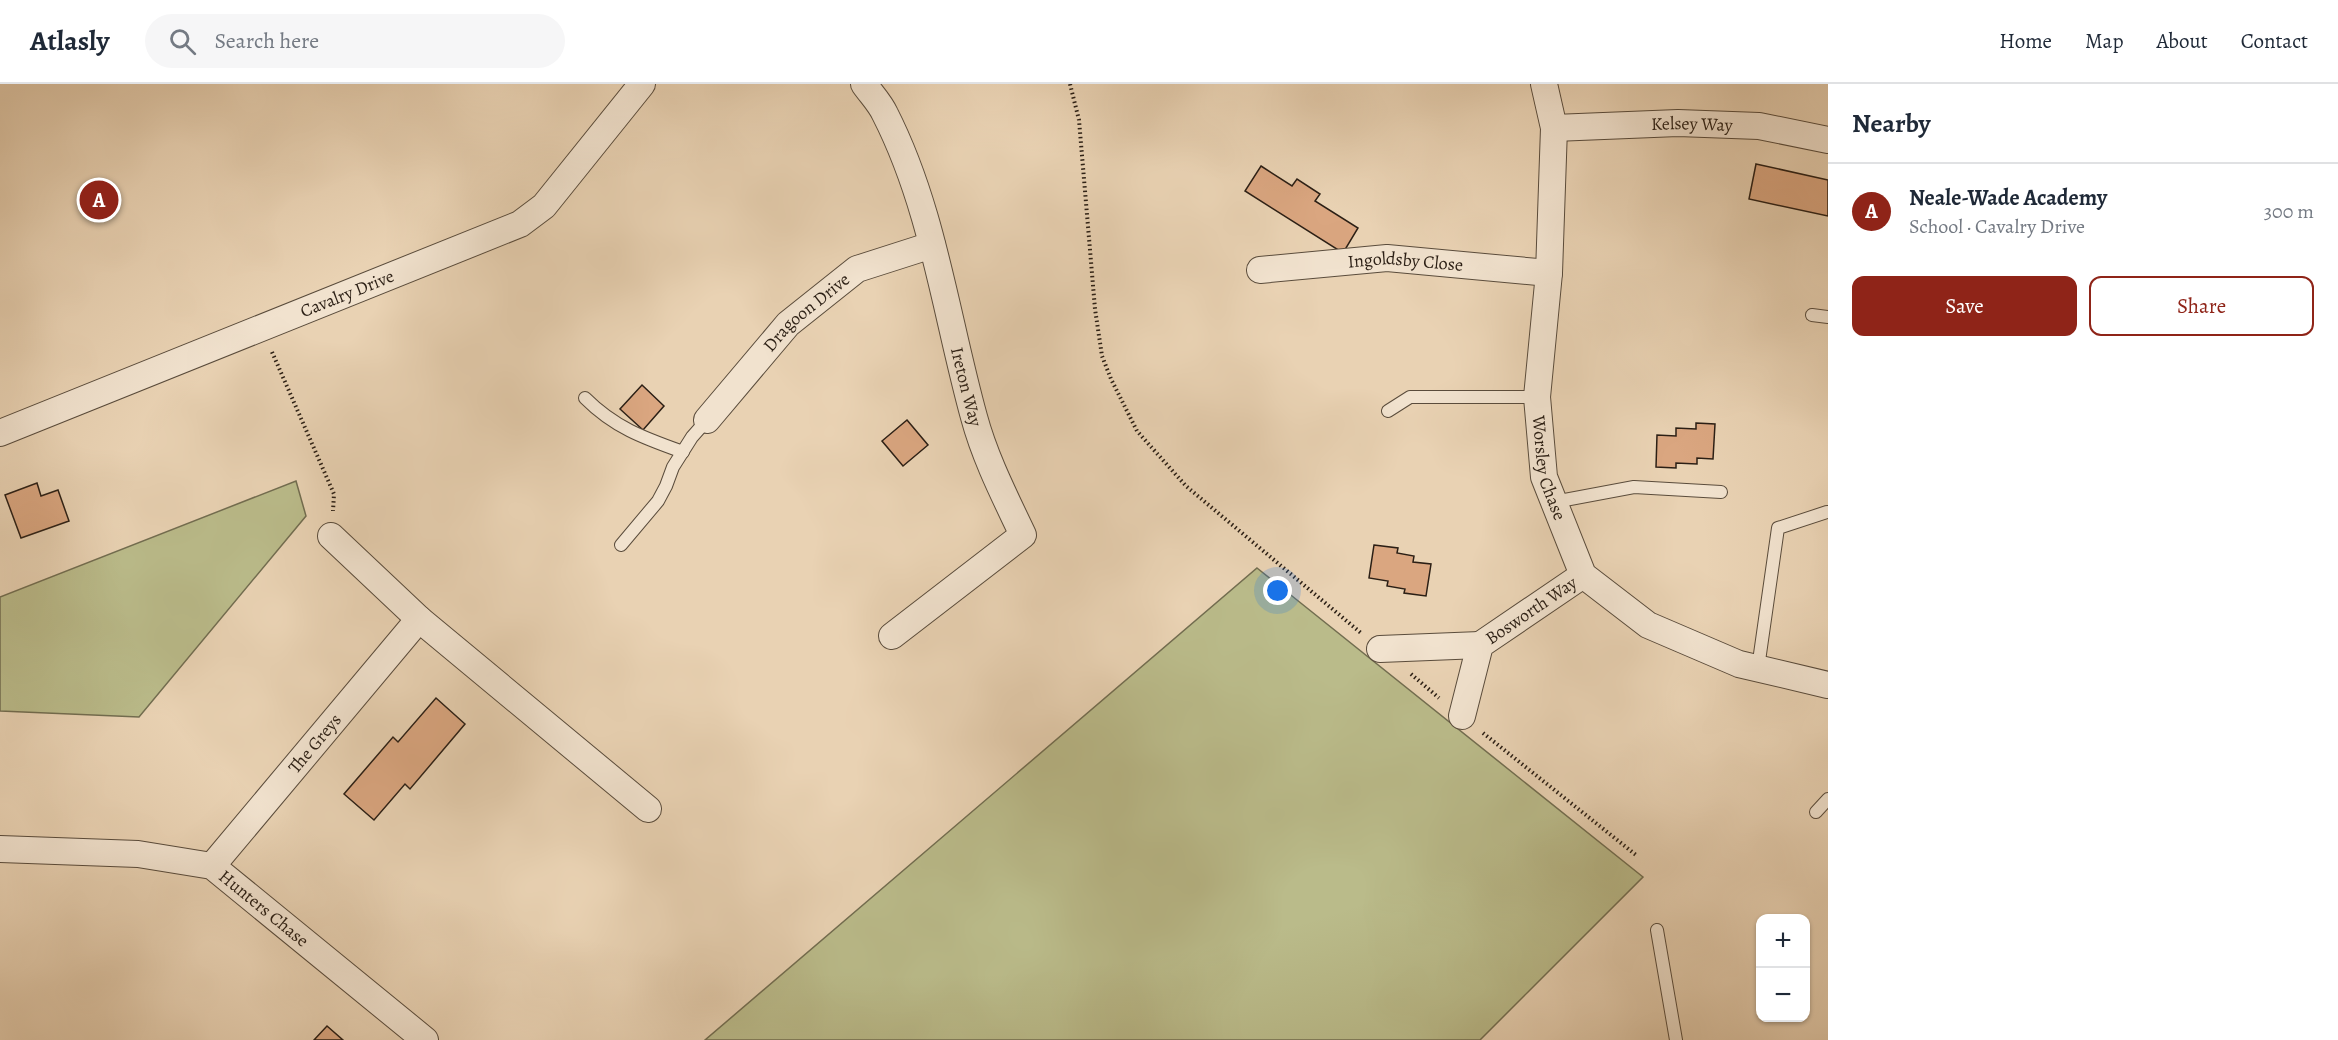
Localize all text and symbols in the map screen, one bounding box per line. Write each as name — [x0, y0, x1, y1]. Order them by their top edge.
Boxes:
search box — [145, 14, 565, 68]
text: Atlasly — [30, 22, 109, 60]
icon: search — [166, 25, 199, 58]
text: Search here — [214, 26, 319, 56]
text: Home — [1999, 27, 2052, 55]
text: Map — [2085, 27, 2123, 55]
text: About — [2156, 27, 2208, 55]
text: Contact — [2241, 27, 2308, 55]
text: Nearby — [1852, 106, 1931, 141]
street label: Kelsey Way — [1651, 111, 1734, 137]
pin: A — [80, 178, 118, 222]
text: Neale-Wade Academy — [1909, 183, 2107, 213]
text: A — [1865, 198, 1878, 225]
text: 300 m — [2264, 198, 2314, 225]
text: School · Cavalry Drive — [1909, 213, 2085, 240]
street label: Ingoldsby Close — [1346, 246, 1464, 277]
street label: Cavalry Drive — [297, 264, 397, 323]
street label: Dragoon Drive — [758, 267, 855, 357]
button: Save — [1852, 276, 2077, 336]
button: Share — [2089, 276, 2314, 336]
street label: Ireton Way — [945, 345, 988, 430]
street label: Worsley Chase — [1527, 413, 1572, 524]
street label: Bosworth Way — [1481, 570, 1582, 650]
your location — [1263, 576, 1292, 605]
street label: The Greys — [283, 708, 347, 778]
street label: Hunters Chase — [214, 864, 314, 952]
map controls — [1756, 914, 1810, 1022]
button: + — [1756, 914, 1810, 968]
button: − — [1756, 968, 1810, 1022]

